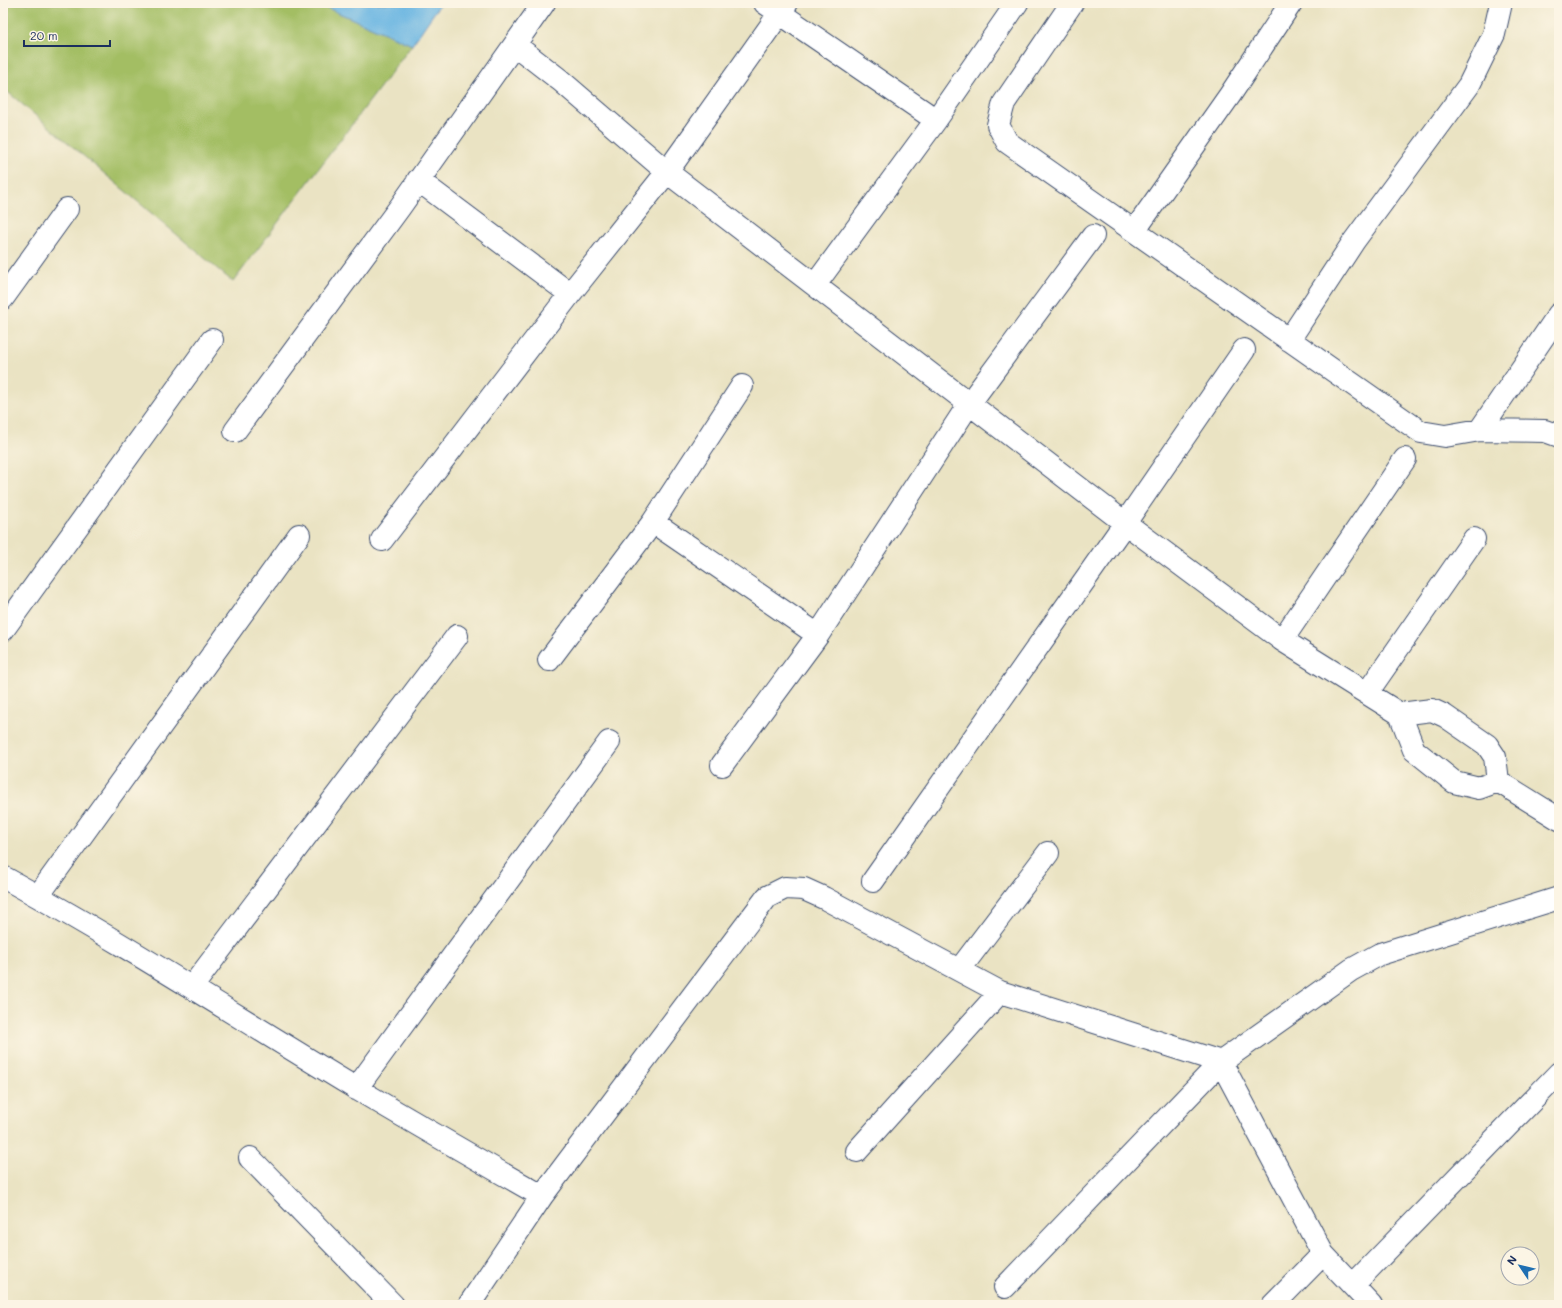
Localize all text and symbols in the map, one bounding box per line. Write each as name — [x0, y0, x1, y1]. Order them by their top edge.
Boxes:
scale bar — [24, 22, 110, 48]
text: 20 m — [30, 27, 58, 43]
north arrow — [1500, 1246, 1540, 1286]
text: N — [1503, 1252, 1520, 1268]

